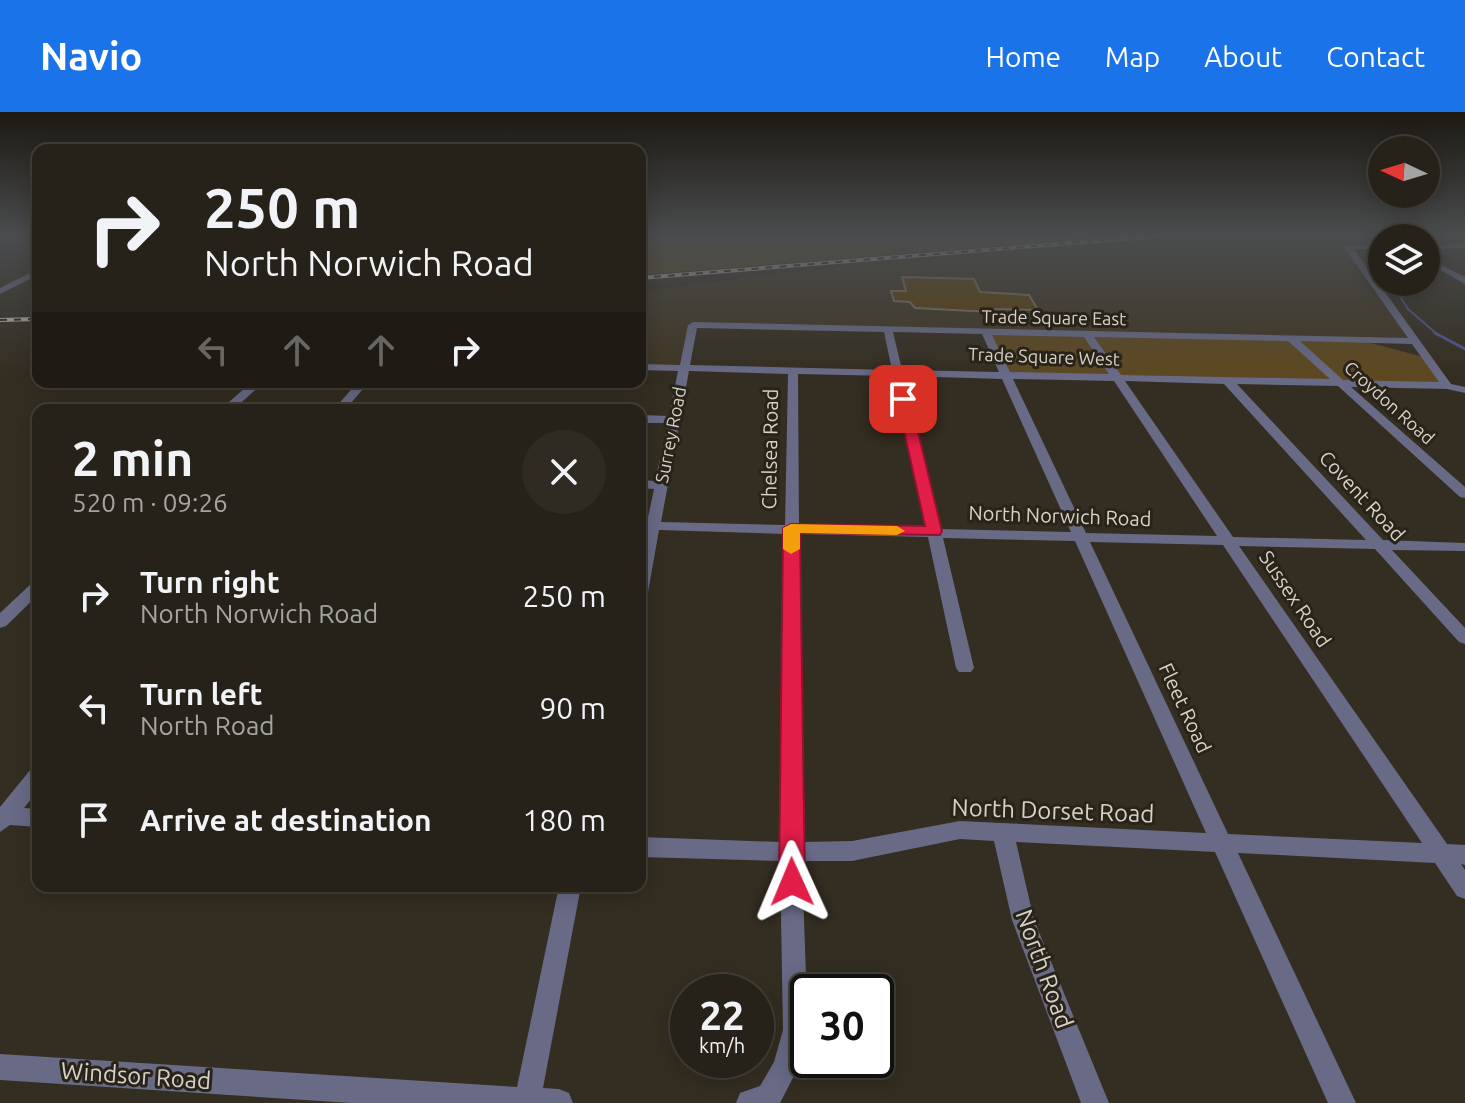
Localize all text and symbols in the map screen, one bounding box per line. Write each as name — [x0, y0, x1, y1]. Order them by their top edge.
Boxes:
text: Navio — [40, 35, 142, 77]
text: Home — [986, 41, 1061, 72]
text: Map — [1105, 41, 1160, 72]
text: About — [1204, 41, 1282, 72]
text: Contact — [1326, 41, 1425, 72]
north arrow — [1368, 136, 1440, 208]
map controls — [1368, 136, 1440, 296]
icon: right — [72, 176, 176, 280]
text: 250 m — [204, 176, 360, 239]
button: layers — [1368, 224, 1440, 296]
text: North Norwich Road — [204, 242, 534, 283]
street label: Trade Square East — [982, 306, 1126, 328]
icon: left — [191, 328, 235, 372]
icon: ahead — [275, 328, 319, 372]
icon: ahead — [359, 328, 403, 372]
icon: right — [443, 328, 487, 372]
street label: Trade Square West — [968, 343, 1120, 369]
street label: Croydon Road — [1341, 357, 1439, 448]
pin — [869, 365, 937, 433]
icon: arrive — [881, 377, 925, 421]
street label: Surrey Road — [651, 385, 689, 485]
street label: Chelsea Road — [757, 388, 782, 510]
button: close — [522, 430, 606, 514]
text: 2 min — [72, 431, 193, 485]
street label: Covent Road — [1315, 446, 1410, 545]
text: 520 m · 09:26 — [72, 488, 228, 517]
street label: North Norwich Road — [968, 501, 1152, 530]
street label: Sussex Road — [1255, 546, 1336, 651]
text: Turn right — [140, 565, 280, 599]
icon: right — [72, 574, 116, 618]
text: 250 m — [522, 579, 606, 613]
text: North Norwich Road — [140, 599, 378, 628]
street label: Fleet Road — [1155, 659, 1216, 756]
text: Turn left — [140, 677, 262, 711]
icon: left — [72, 686, 116, 730]
text: 90 m — [539, 691, 606, 725]
text: North Road — [140, 711, 275, 740]
street label: North Dorset Road — [951, 793, 1155, 828]
icon: arrive — [72, 798, 116, 842]
text: Arrive at destination — [140, 803, 432, 837]
text: 180 m — [522, 803, 606, 837]
position arrow — [750, 840, 834, 924]
street label: North Road — [1011, 906, 1078, 1032]
speed limit sign: 30 — [790, 974, 894, 1078]
text: 22 — [699, 993, 745, 1038]
text: km/h — [699, 1034, 745, 1057]
street label: Windsor Road — [60, 1057, 212, 1094]

